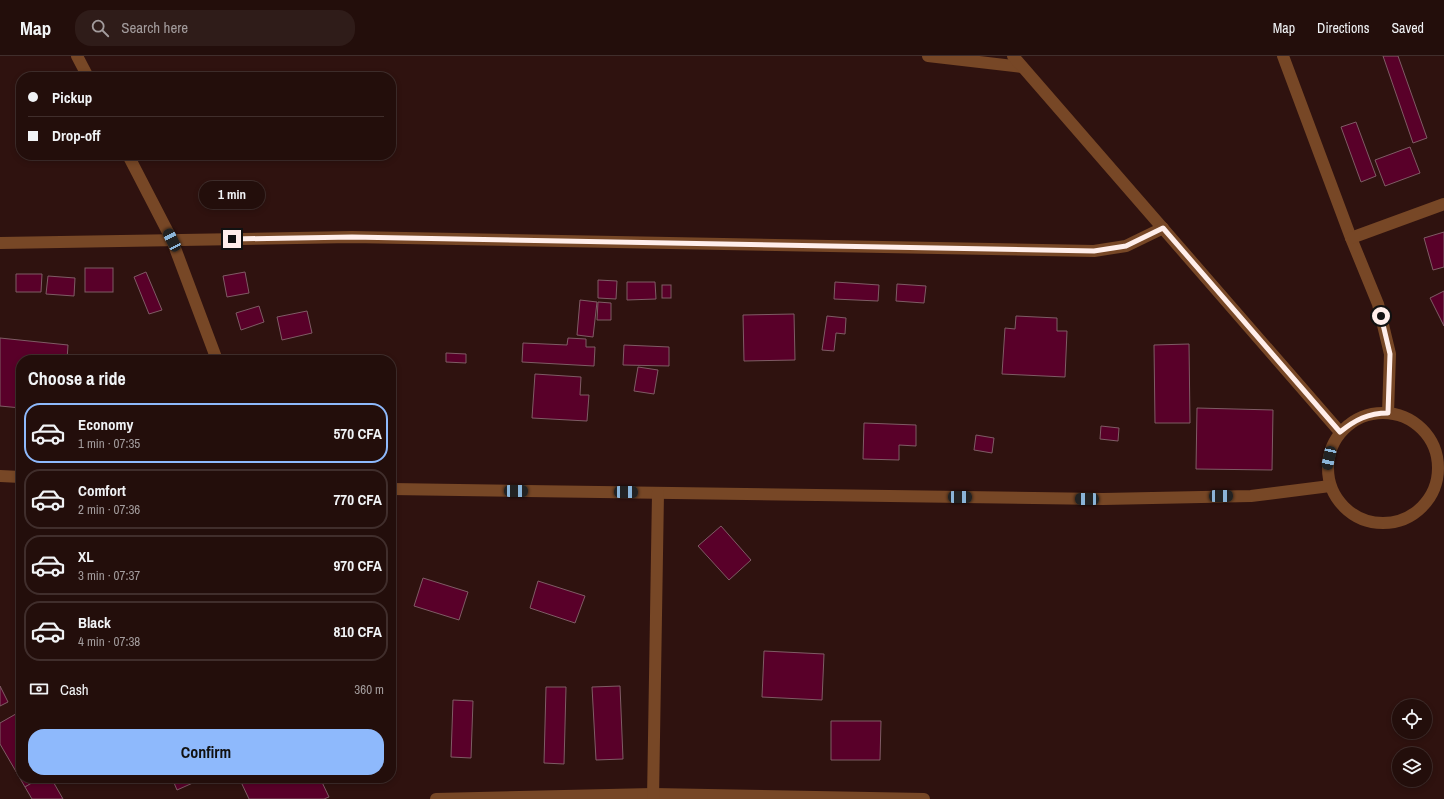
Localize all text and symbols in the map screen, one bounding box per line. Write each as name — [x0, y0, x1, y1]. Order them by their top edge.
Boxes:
search box — [75, 10, 355, 46]
text: Map — [20, 15, 51, 41]
icon: search — [89, 17, 111, 39]
text: Search here — [121, 17, 188, 38]
text: Map — [1273, 19, 1295, 37]
text: Directions — [1317, 19, 1369, 37]
text: Saved — [1391, 19, 1424, 37]
text: Pickup — [52, 87, 92, 108]
text: Drop-off — [52, 125, 101, 146]
callout: 1 min — [199, 181, 265, 209]
text: 1 min — [218, 186, 246, 203]
car — [161, 227, 183, 253]
route end — [223, 230, 241, 248]
route start — [1372, 307, 1390, 325]
text: Choose a ride — [28, 366, 126, 391]
text: Economy — [78, 414, 133, 435]
icon: car — [30, 415, 66, 451]
text: 570 CFA — [333, 423, 382, 444]
text: 1 min · 07:35 — [78, 435, 140, 452]
car — [1321, 445, 1337, 471]
text: Comfort — [78, 480, 126, 501]
icon: car — [30, 481, 66, 517]
car — [504, 485, 528, 497]
car — [614, 486, 638, 498]
text: 770 CFA — [333, 489, 382, 510]
car — [1209, 490, 1233, 502]
car — [948, 491, 972, 503]
car — [1075, 493, 1099, 505]
text: 2 min · 07:36 — [78, 501, 140, 518]
text: XL — [78, 546, 94, 567]
icon: car — [30, 547, 66, 583]
text: 970 CFA — [333, 555, 382, 576]
text: 3 min · 07:37 — [78, 567, 140, 584]
text: Black — [78, 612, 111, 633]
icon: car — [30, 613, 66, 649]
text: 810 CFA — [333, 621, 382, 642]
text: 4 min · 07:38 — [78, 633, 140, 650]
icon: cash — [28, 678, 50, 700]
text: Cash — [60, 679, 89, 700]
text: 360 m — [354, 681, 384, 698]
map controls — [1392, 699, 1432, 787]
button: locate — [1392, 699, 1432, 739]
button: Confirm — [28, 729, 384, 775]
button: layers — [1392, 747, 1432, 787]

